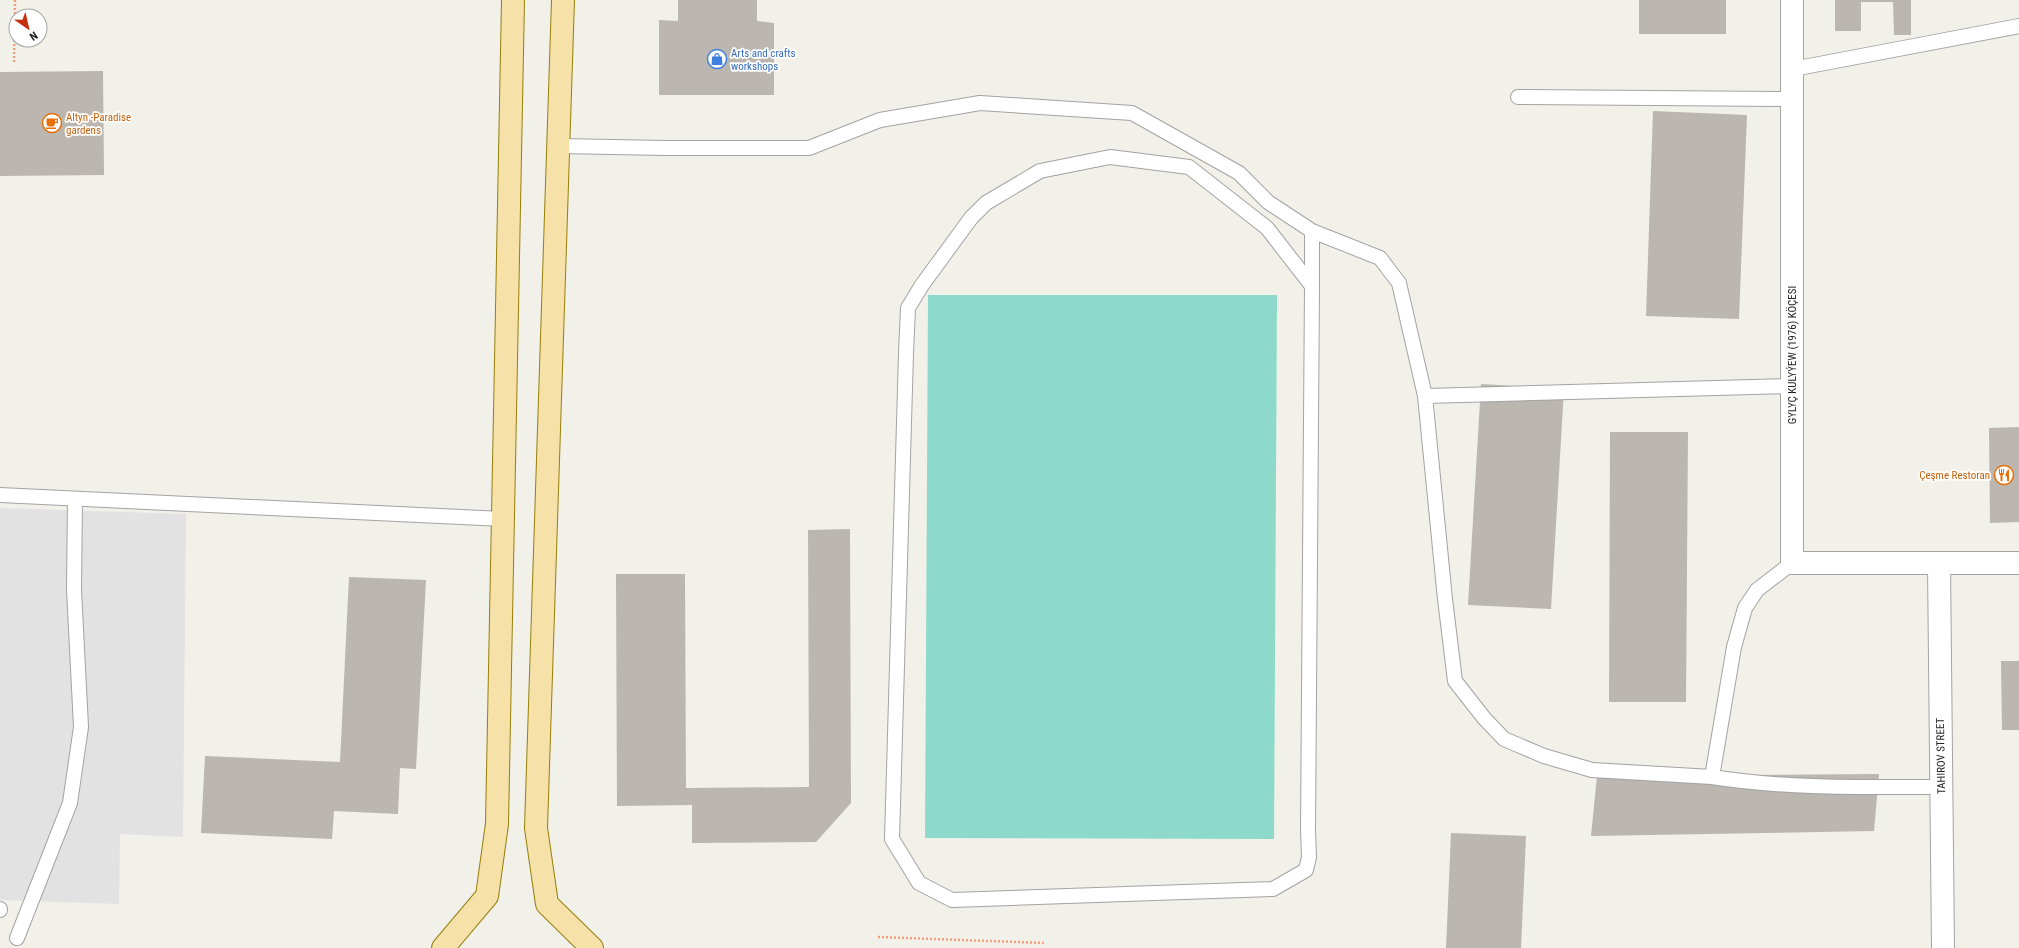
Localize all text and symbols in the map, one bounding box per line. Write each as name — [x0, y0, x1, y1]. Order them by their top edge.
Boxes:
north arrow — [8, 8, 48, 48]
text: N — [27, 29, 40, 43]
place label: Arts and сrafts workshops — [731, 47, 796, 73]
shop icon: Arts and сrafts workshops — [706, 48, 728, 70]
place label: Altyn -Paradise gardens — [66, 111, 131, 137]
cafe icon: Altyn -Paradise gardens — [41, 112, 63, 134]
street label: GYLYÇ KULYÝEW (1976) KÖÇESI — [1786, 286, 1799, 424]
restaurant icon: Çeşme Restoran — [1993, 464, 2015, 486]
place label: Çeşme Restoran — [1919, 469, 1990, 482]
street label: TAHIROV STREET — [1934, 717, 1948, 794]

